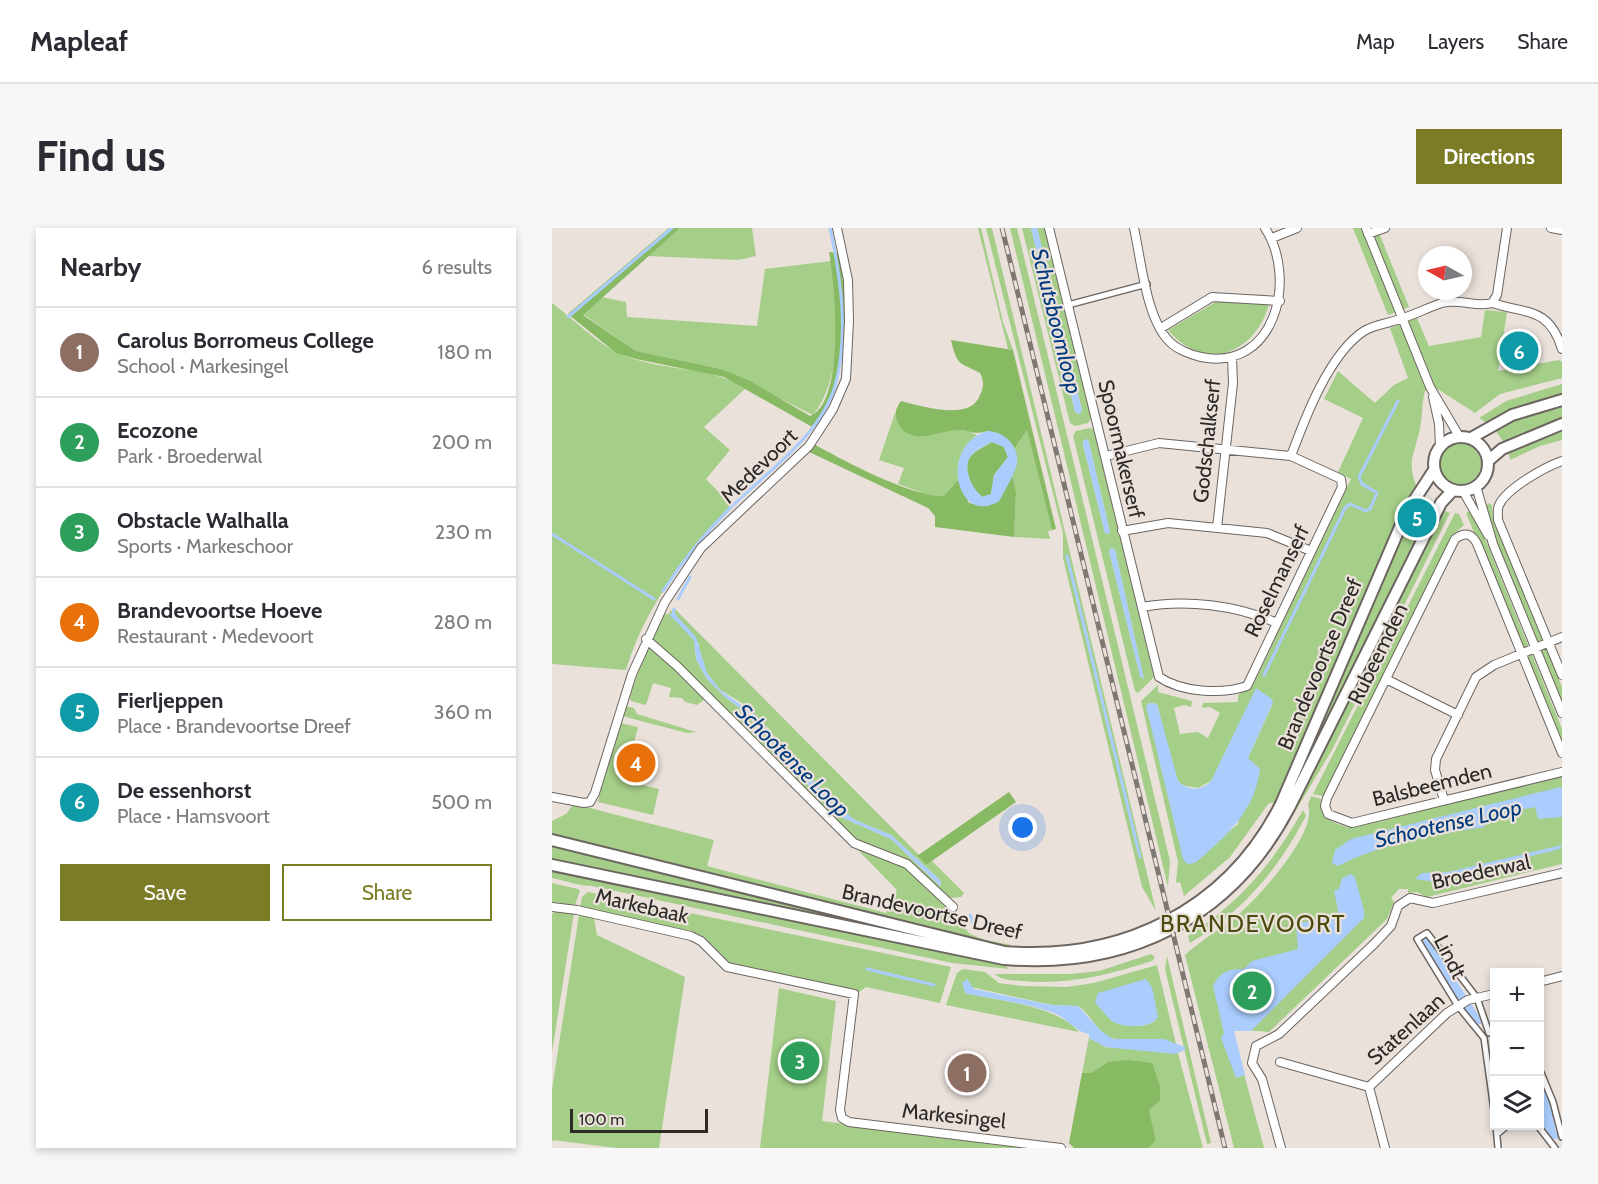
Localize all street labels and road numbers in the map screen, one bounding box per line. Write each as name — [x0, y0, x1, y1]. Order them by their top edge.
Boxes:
street label: Spoormakerserf — [1093, 377, 1150, 521]
street label: Godschalkserf — [1188, 378, 1225, 504]
street label: Medevoort — [715, 423, 802, 508]
street label: Roselmanserf — [1239, 521, 1314, 641]
street label: Brandevoortse Dreef — [1272, 574, 1367, 753]
street label: Rubeemden — [1342, 599, 1413, 708]
street label: Balsbeemden — [1370, 758, 1494, 811]
street label: Broederwal — [1429, 849, 1533, 894]
street label: Brandevoortse Dreef — [840, 879, 1025, 944]
street label: Markebaak — [593, 883, 692, 928]
street label: Lindt — [1429, 931, 1472, 983]
street label: Statenlaan — [1362, 987, 1449, 1070]
street label: Markesingel — [901, 1098, 1007, 1133]

